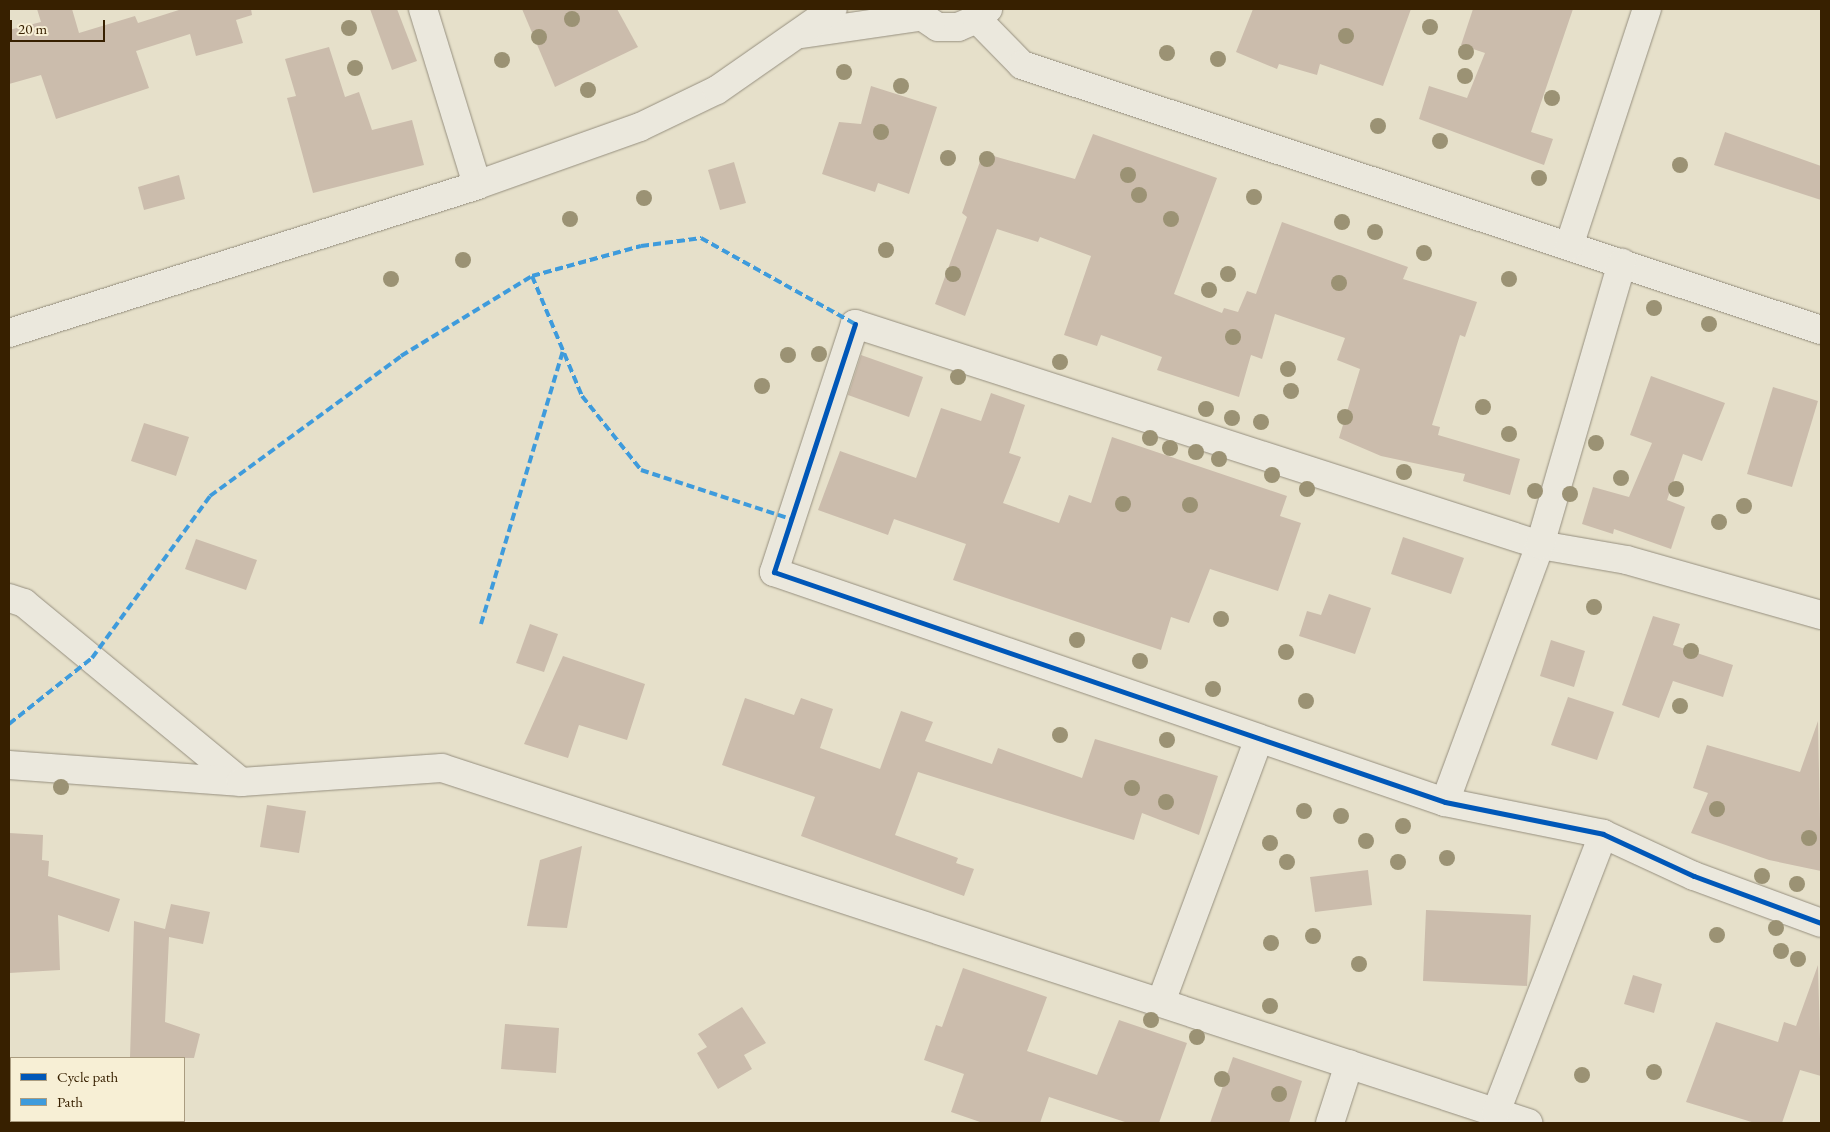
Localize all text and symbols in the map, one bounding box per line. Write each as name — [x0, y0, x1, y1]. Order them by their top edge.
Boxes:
scale bar — [12, 10, 108, 42]
text: 20 m — [18, 19, 47, 38]
legend — [10, 1057, 185, 1122]
text: Cycle path — [57, 1067, 118, 1086]
text: Path — [57, 1092, 83, 1111]

